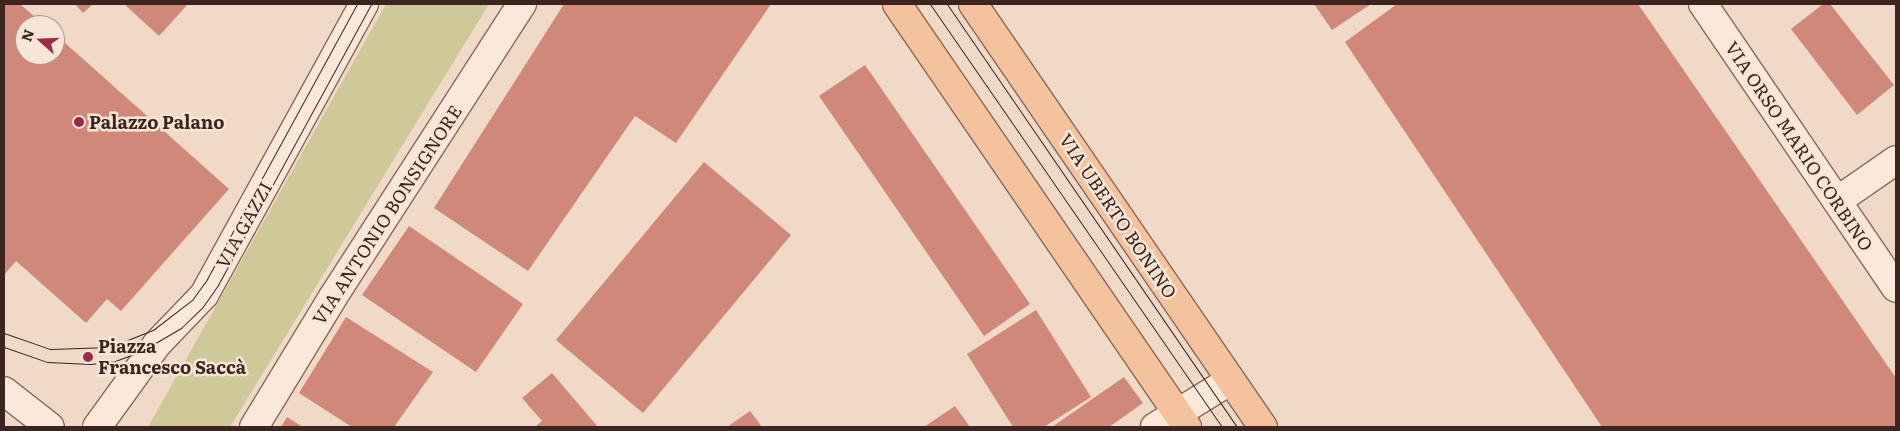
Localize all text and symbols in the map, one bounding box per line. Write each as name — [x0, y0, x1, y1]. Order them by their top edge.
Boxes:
north arrow — [15, 15, 65, 65]
text: N — [15, 26, 38, 44]
street label: VIA ORSO MARIO CORBINO — [1721, 37, 1877, 255]
street label: VIA ANTONIO BONSIGNORE — [308, 101, 466, 329]
place label: Palazzo Palano — [89, 111, 224, 133]
marker: Palazzo Palano — [73, 116, 85, 128]
street label: VIA UBERTO BONINO — [1055, 130, 1181, 302]
street label: VIA GAZZI — [211, 178, 277, 272]
place label: Piazza Francesco Saccà — [98, 336, 246, 378]
marker: Piazza Francesco Saccà — [82, 351, 94, 363]

